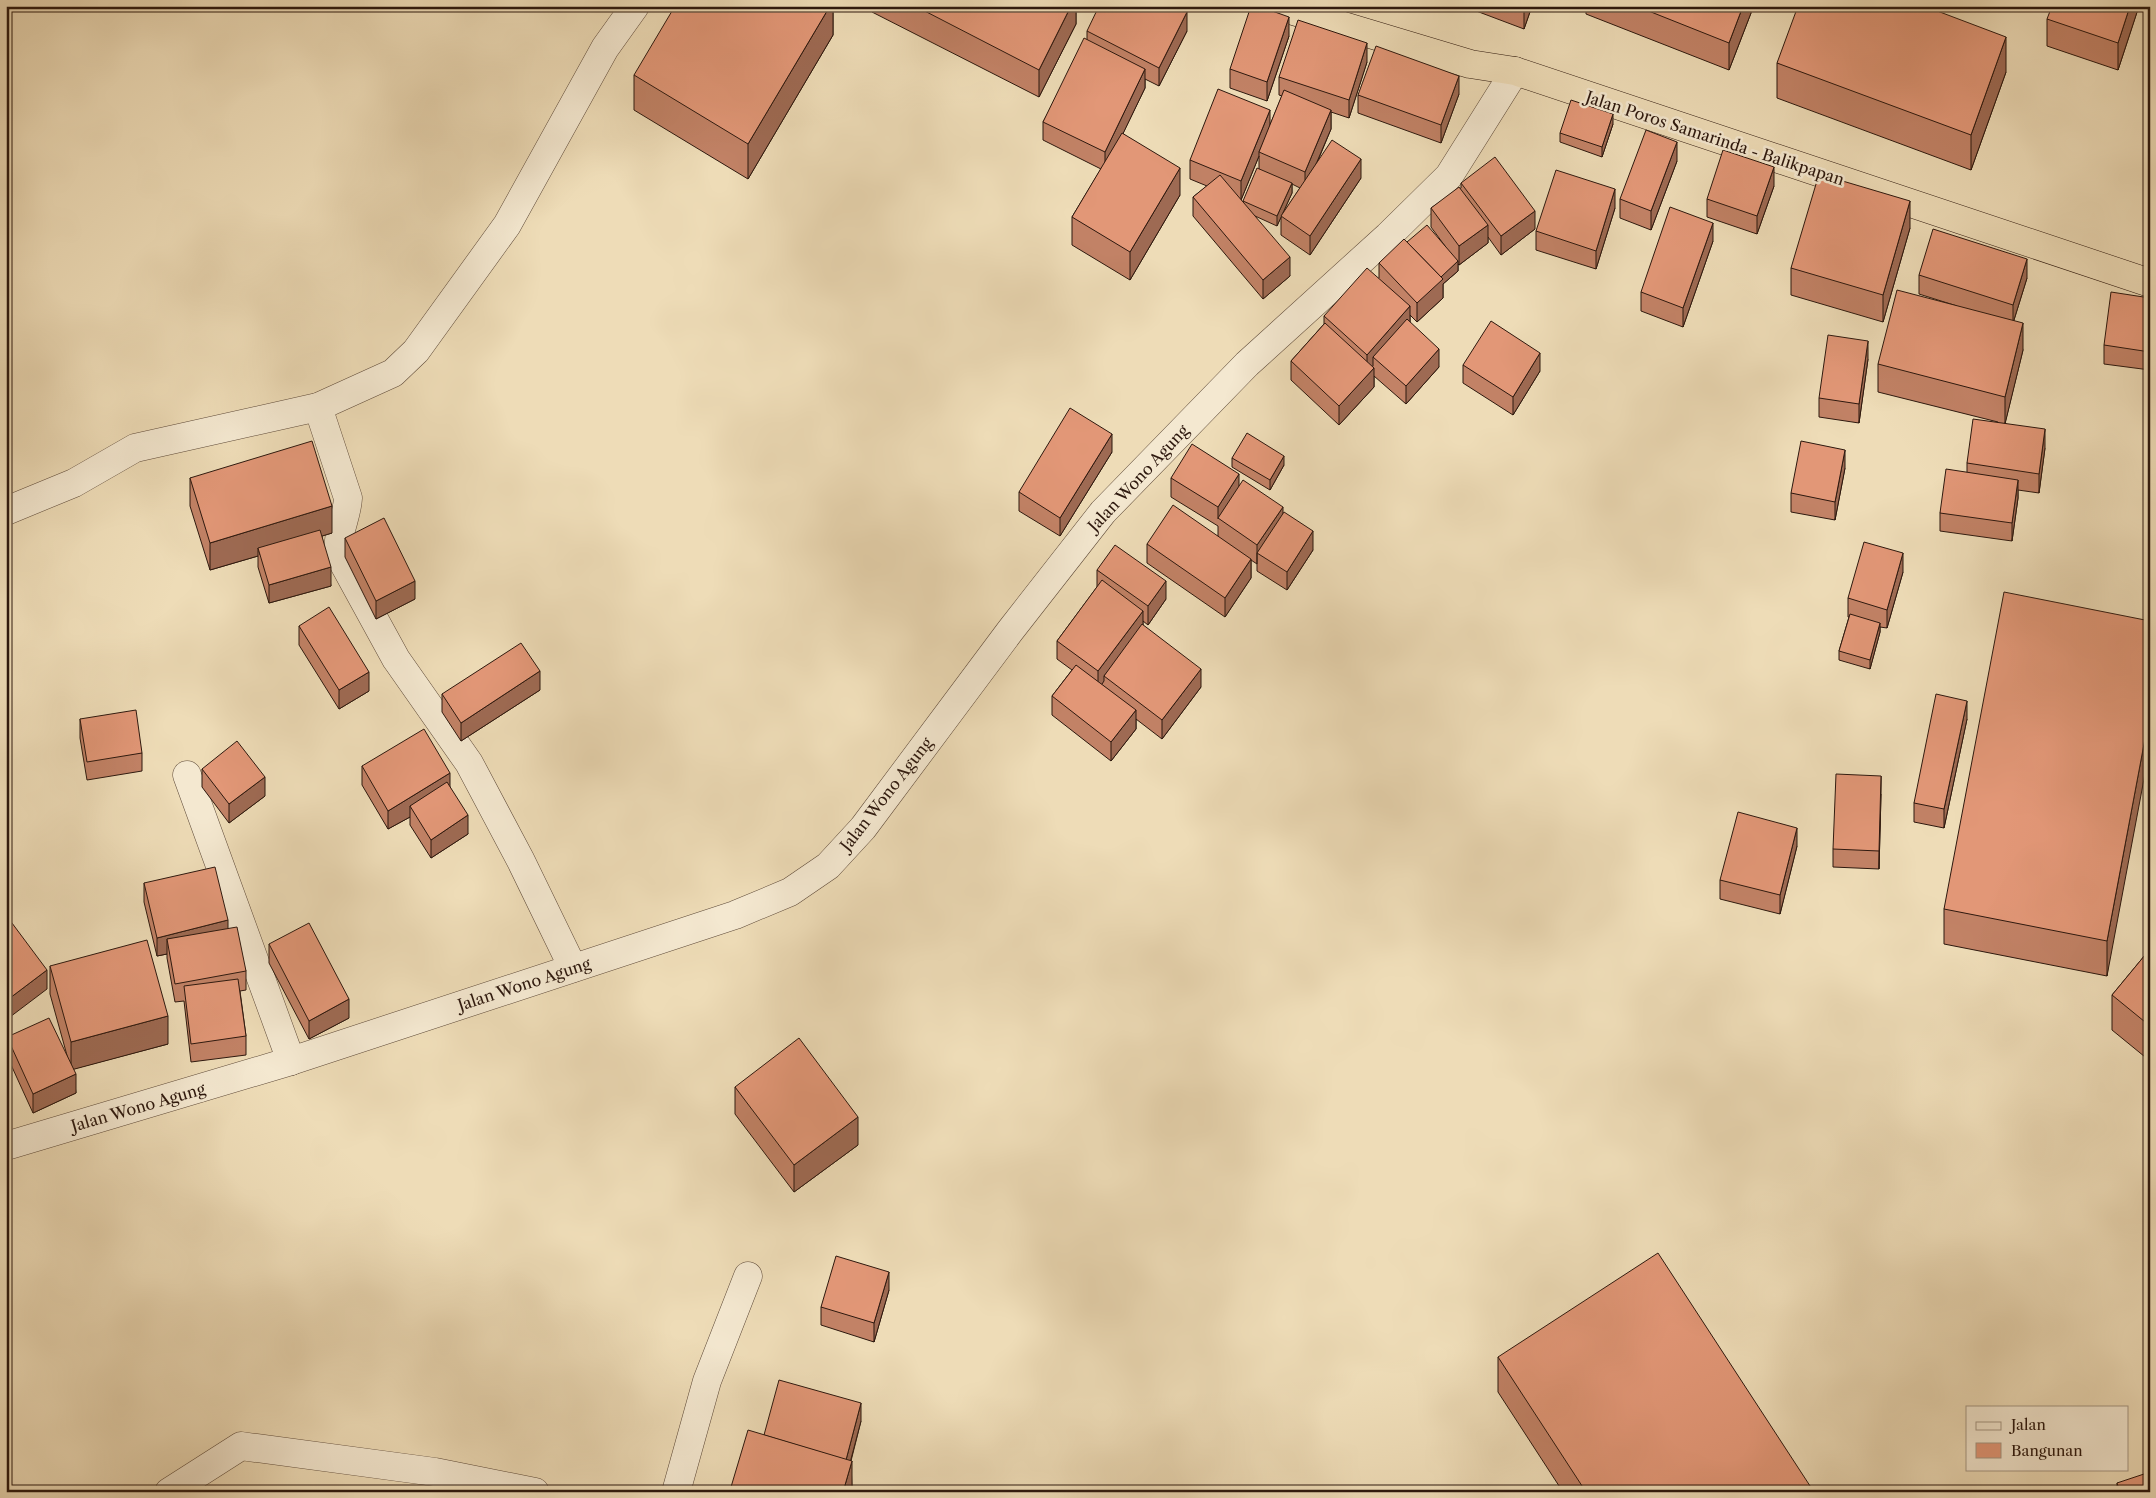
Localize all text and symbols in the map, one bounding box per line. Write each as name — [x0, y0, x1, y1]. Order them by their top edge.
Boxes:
street label: Jalan Poros Samarinda - Balikpapan — [1580, 86, 1847, 189]
street label: Jalan Wono Agung — [1081, 420, 1193, 538]
street label: Jalan Wono Agung — [834, 733, 937, 857]
street label: Jalan Wono Agung — [452, 953, 594, 1016]
street label: Jalan Wono Agung — [66, 1078, 208, 1137]
legend — [1966, 1406, 2128, 1470]
text: Jalan — [2009, 1415, 2046, 1434]
text: Bangunan — [2011, 1441, 2083, 1460]

